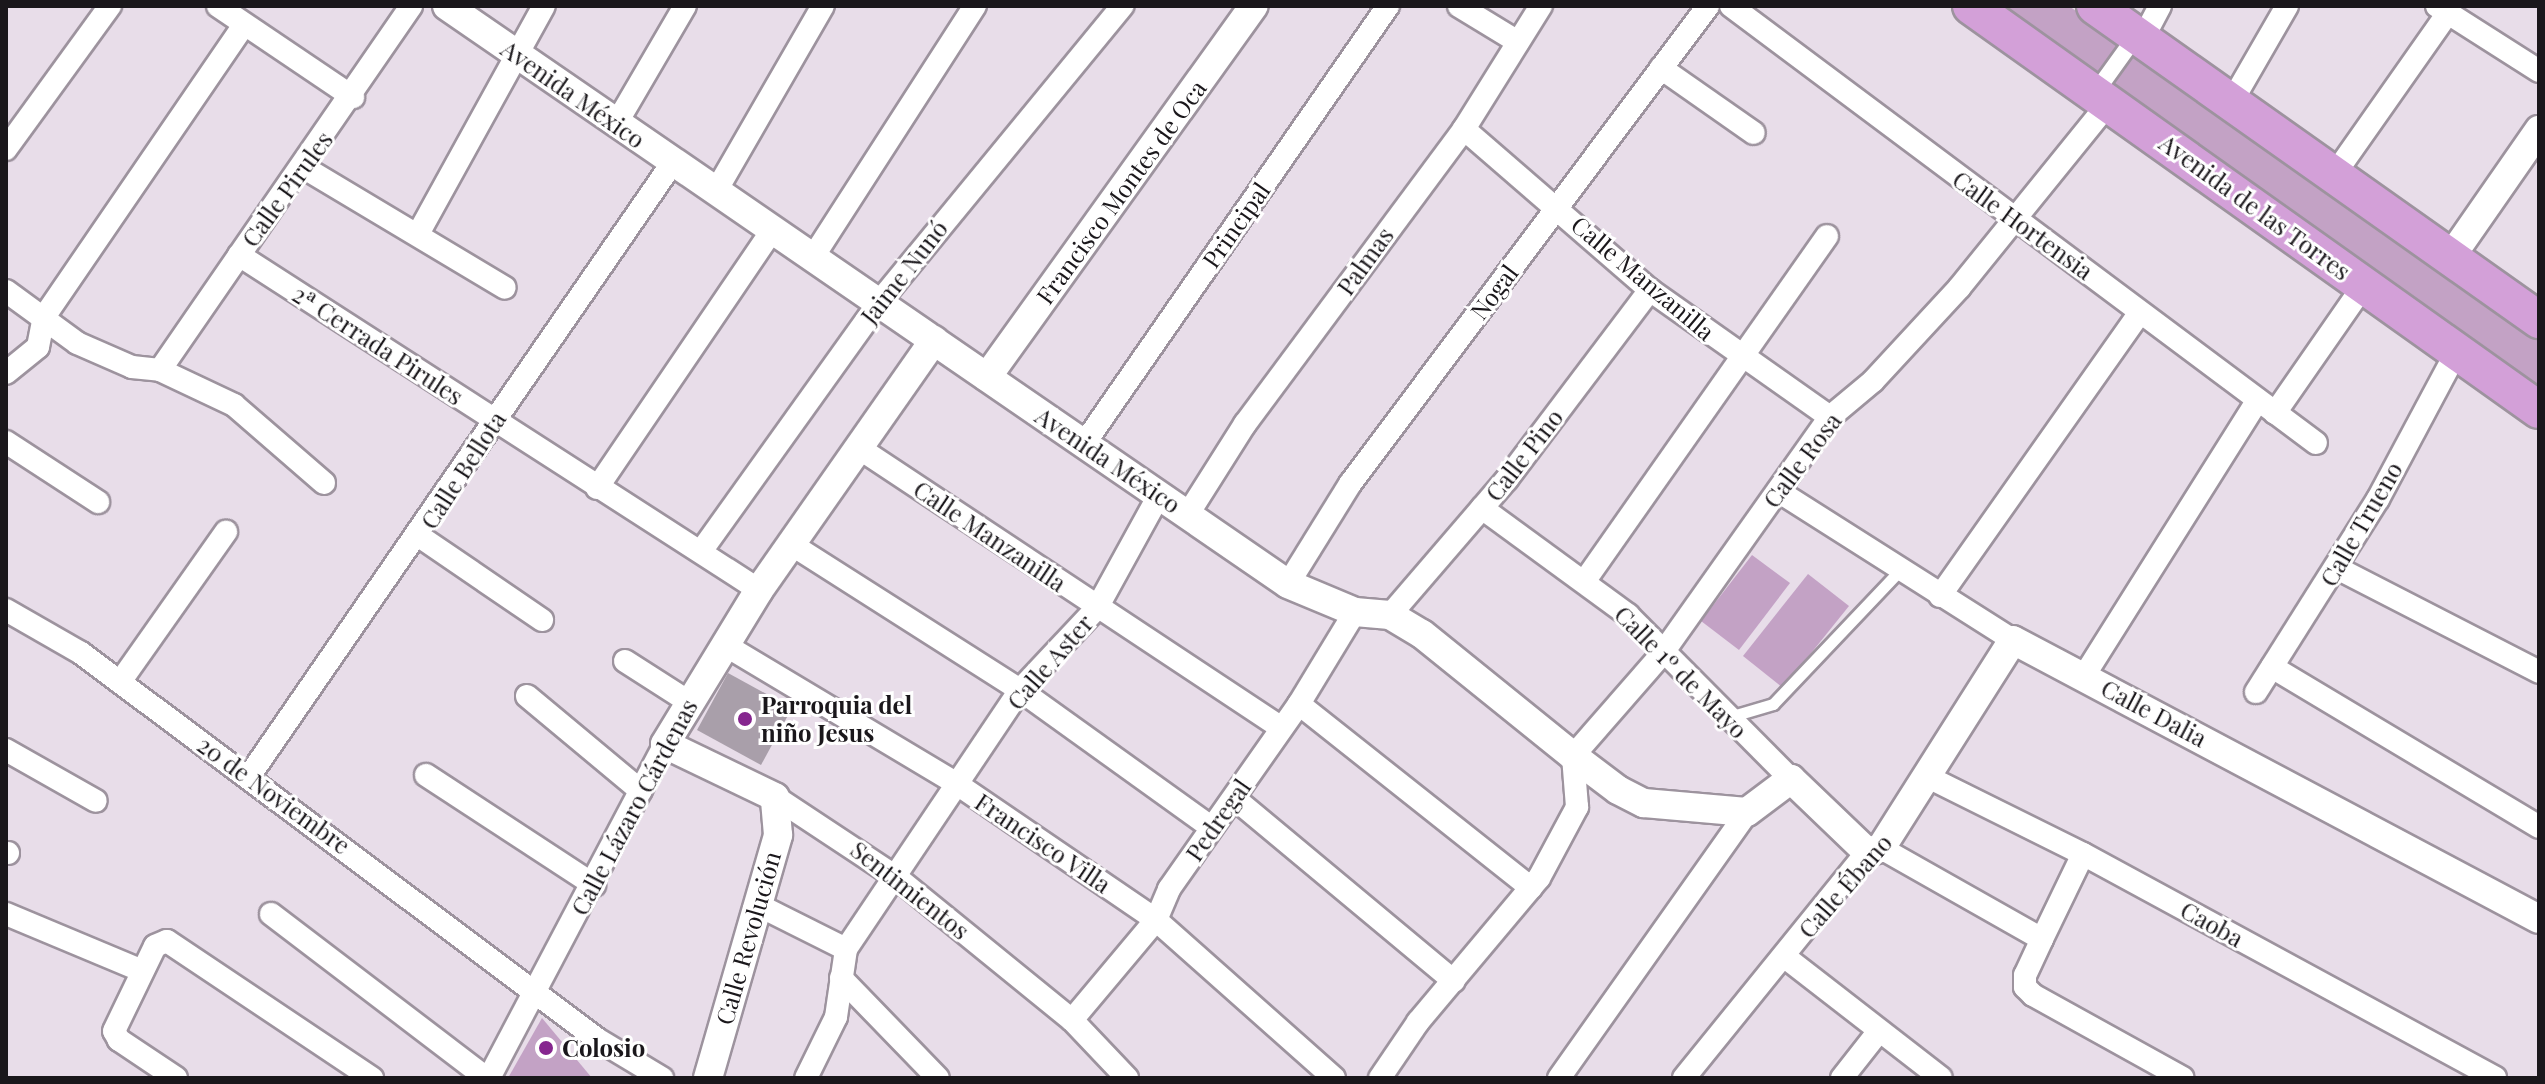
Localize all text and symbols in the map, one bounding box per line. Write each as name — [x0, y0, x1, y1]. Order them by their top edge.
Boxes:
street label: Avenida México — [496, 34, 650, 154]
street label: Francisco Montes de Oca — [1030, 74, 1212, 310]
street label: Calle Pirules — [236, 126, 338, 252]
street label: Avenida de las Torres — [2153, 128, 2357, 286]
street label: Calle Hortensia — [1947, 164, 2099, 286]
street label: Principal — [1196, 177, 1276, 273]
street label: Calle Manzanilla — [1566, 210, 1720, 346]
street label: Jaime Nunó — [855, 214, 953, 330]
street label: Palmas — [1331, 222, 1399, 300]
street label: Nogal — [1464, 259, 1524, 325]
street label: 2ª Cerrada Pirules — [287, 279, 469, 411]
street label: Avenida México — [1030, 401, 1186, 519]
street label: Calle Pino — [1479, 403, 1569, 507]
street label: Calle Bellota — [414, 406, 512, 534]
street label: Calle Rosa — [1757, 407, 1847, 513]
street label: Calle Trueno — [2314, 457, 2408, 591]
street label: Calle Manzanilla — [908, 474, 1072, 598]
street label: Calle 1º de Mayo — [1609, 600, 1753, 744]
street label: Calle Aster — [1001, 608, 1099, 716]
street label: Calle Dalia — [2096, 673, 2212, 753]
place label: Parroquia del niño Jesus — [761, 691, 912, 747]
street label: Calle Lázaro Cárdenas — [565, 694, 703, 920]
marker: Parroquia del niño Jesus — [736, 710, 754, 728]
street label: 20 de Noviembre — [192, 730, 356, 860]
street label: Pedregal — [1179, 773, 1257, 867]
street label: Francisco Villa — [969, 787, 1117, 899]
street label: Calle Ébano — [1792, 828, 1898, 944]
street label: Sentimientos — [845, 835, 975, 945]
street label: Calle Revolución — [709, 848, 787, 1028]
street label: Caoba — [2176, 895, 2248, 953]
place label: Colosio — [562, 1034, 645, 1062]
marker: Colosio — [537, 1039, 555, 1057]

